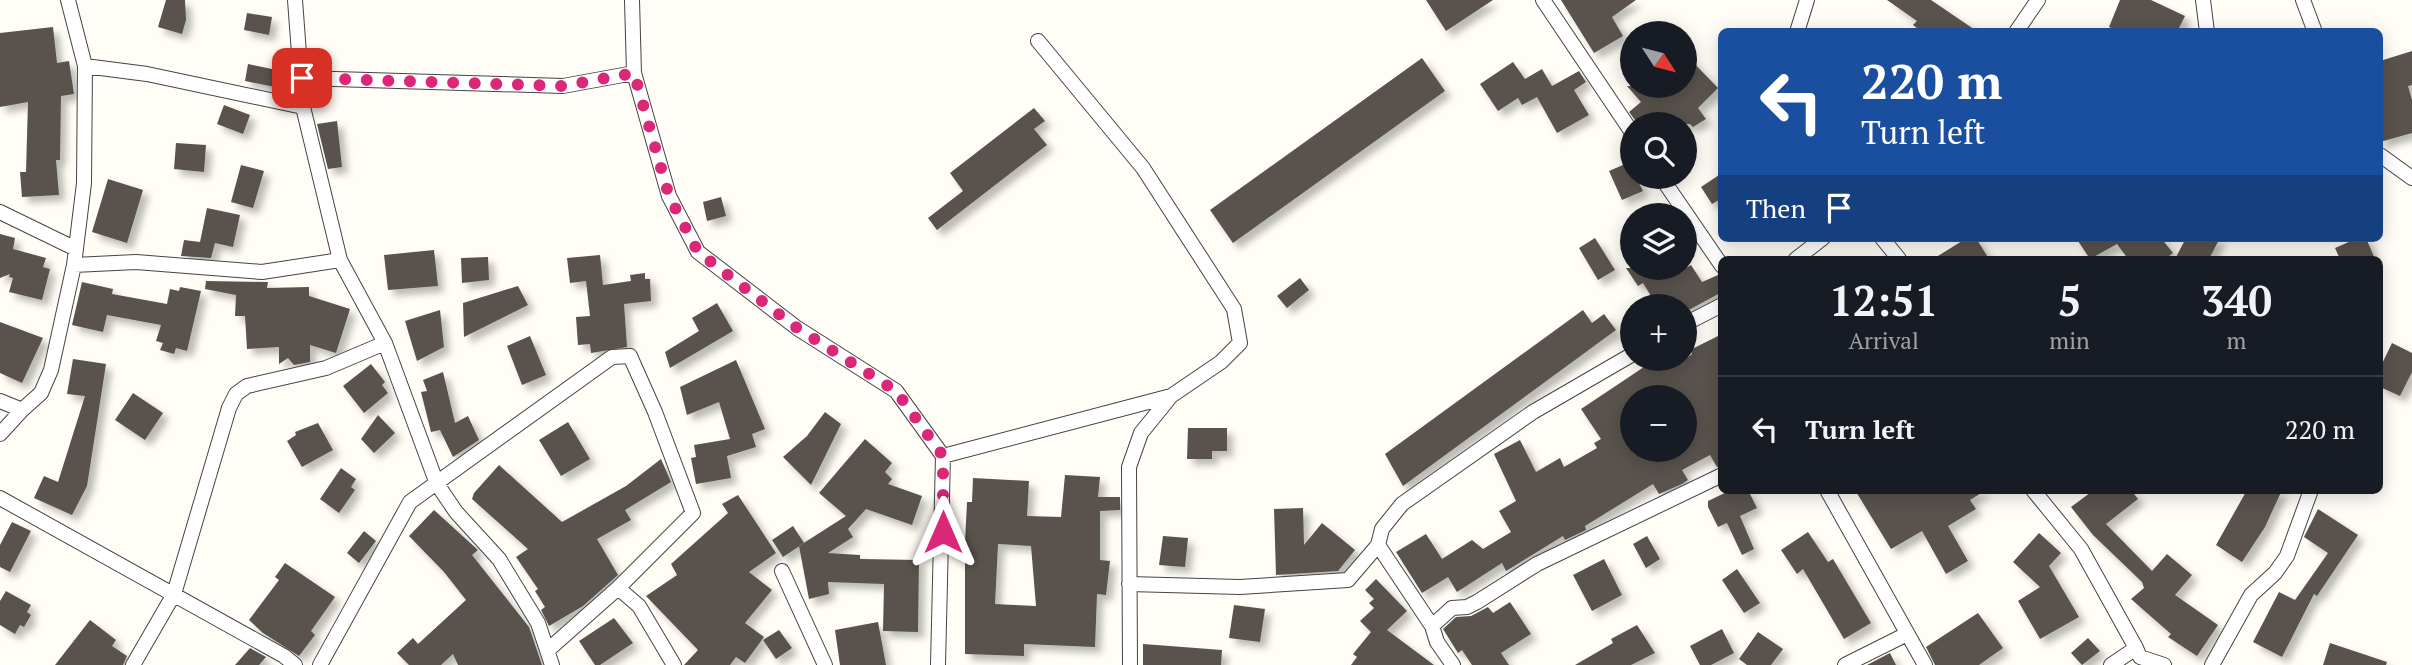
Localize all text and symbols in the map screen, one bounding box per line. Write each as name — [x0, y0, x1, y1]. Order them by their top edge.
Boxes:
north arrow — [1620, 21, 1698, 98]
map controls — [1620, 21, 1697, 462]
pin — [272, 48, 332, 108]
text: 220 m — [1861, 48, 2003, 113]
icon: left — [1746, 56, 1837, 147]
icon: arrive — [283, 59, 321, 97]
text: Turn left — [1861, 111, 1985, 153]
button: search — [1620, 112, 1697, 189]
icon: arrive — [1820, 189, 1858, 227]
text: Then — [1746, 191, 1806, 225]
button: layers — [1620, 203, 1697, 280]
text: 12:51 — [1829, 272, 1938, 328]
text: 5 — [2058, 272, 2081, 328]
text: 340 — [2201, 272, 2272, 328]
button: + — [1620, 294, 1697, 371]
text: Arrival — [1848, 325, 1919, 356]
text: min — [2049, 325, 2090, 356]
text: m — [2226, 325, 2246, 356]
button: − — [1620, 385, 1697, 462]
icon: left — [1746, 410, 1784, 448]
text: Turn left — [1805, 412, 1915, 446]
text: 220 m — [2285, 412, 2355, 446]
position arrow — [906, 495, 980, 569]

